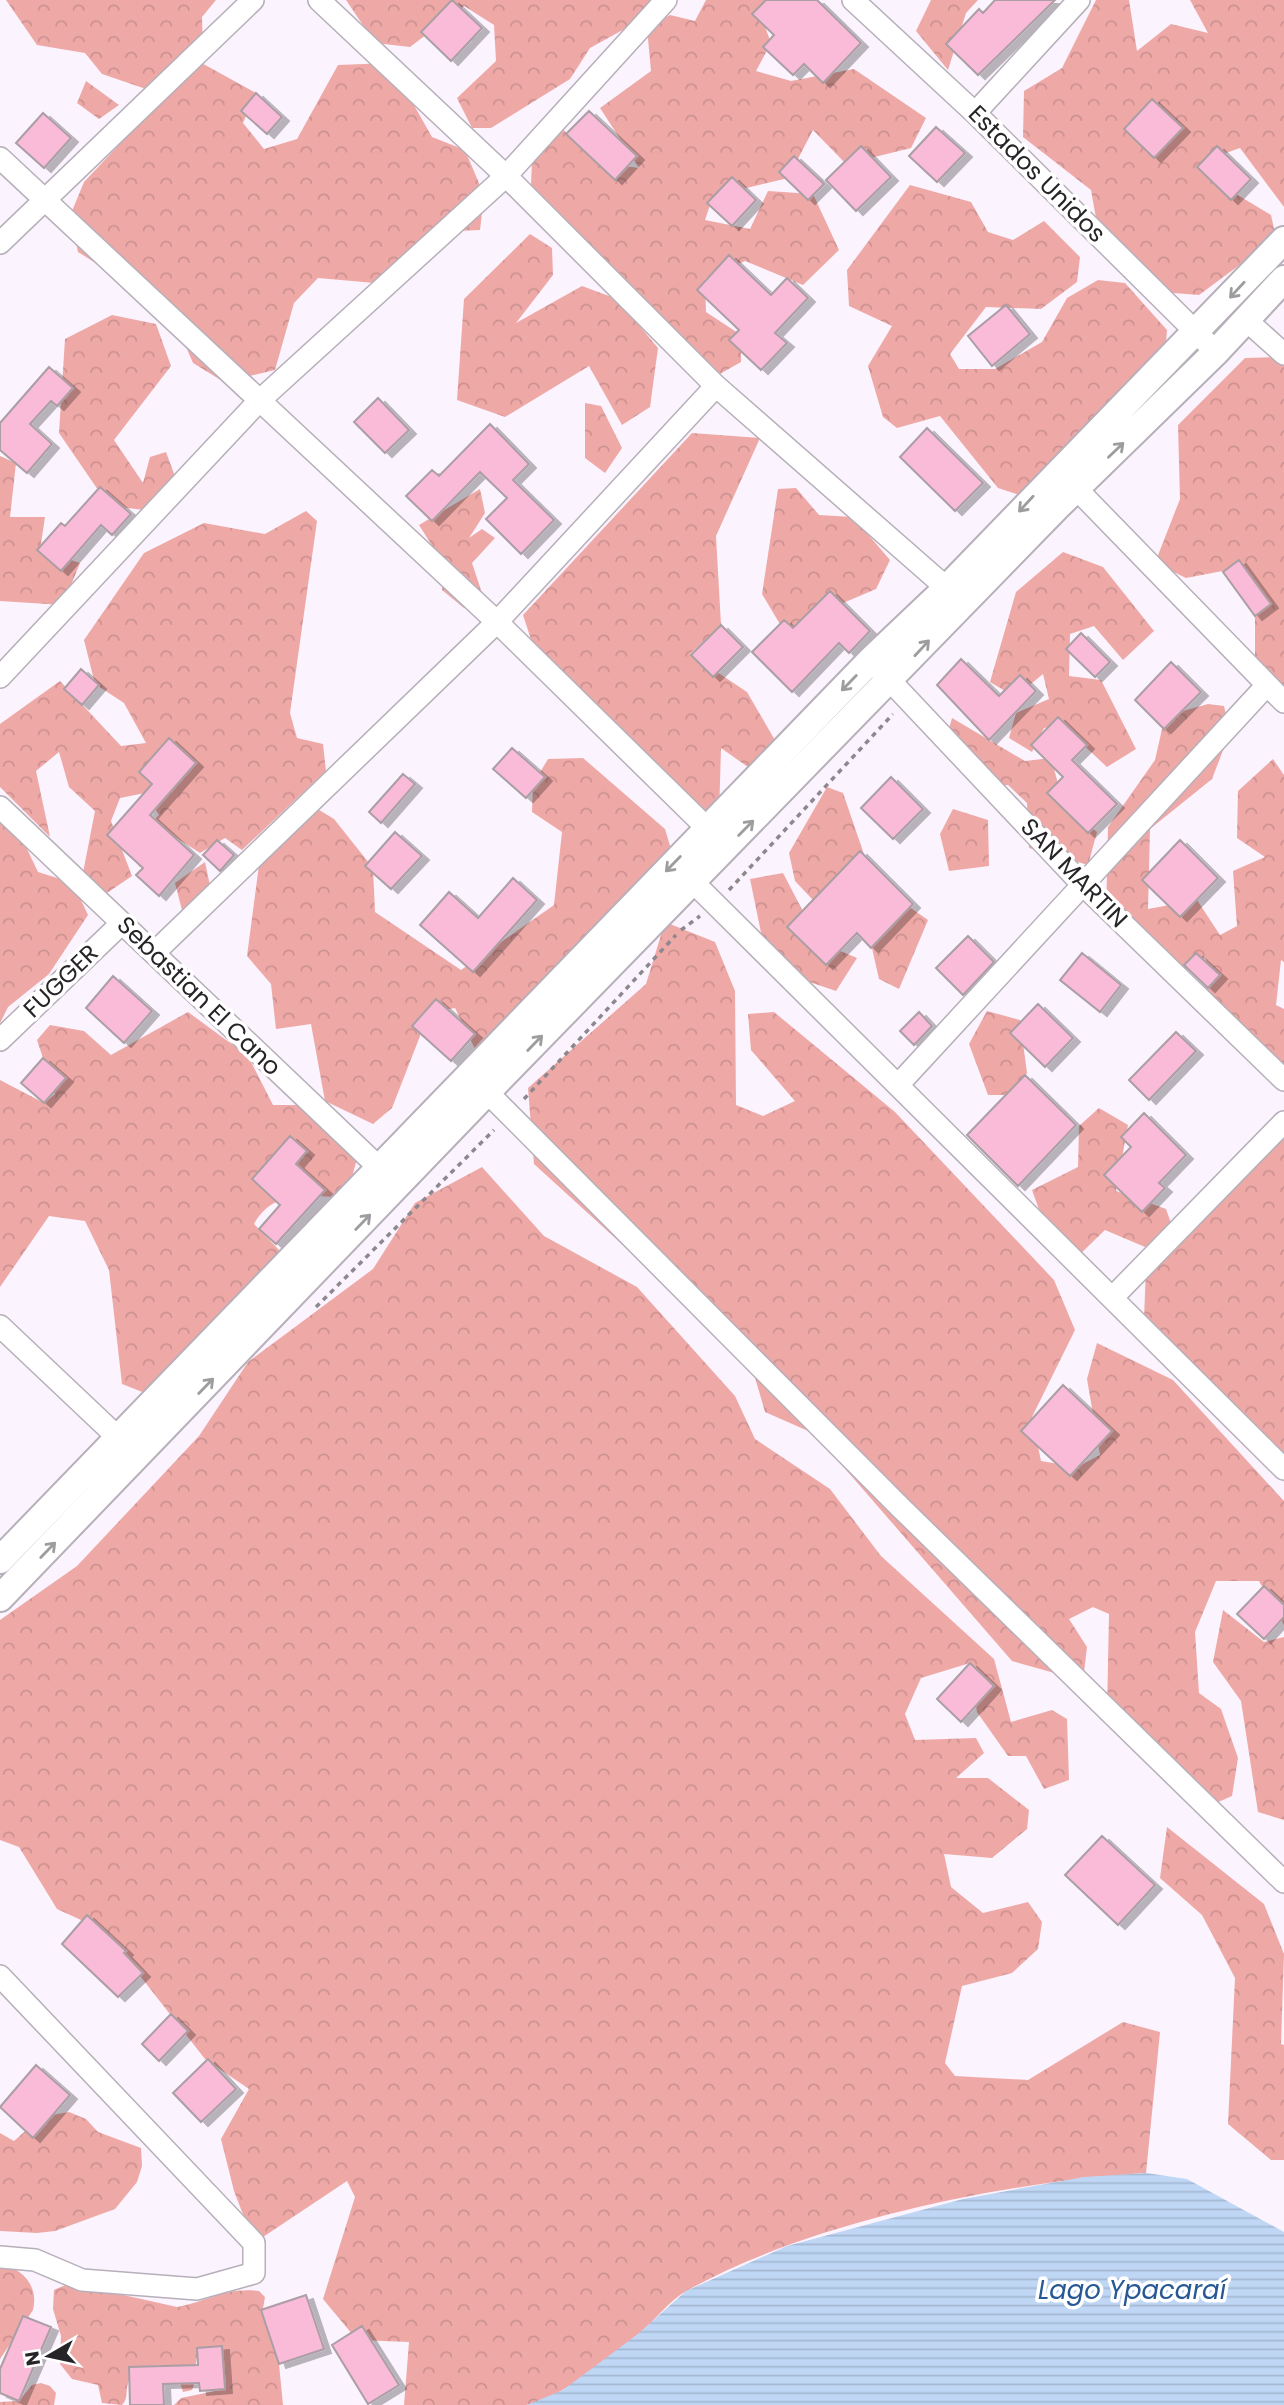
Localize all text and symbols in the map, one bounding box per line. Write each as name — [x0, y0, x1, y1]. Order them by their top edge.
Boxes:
street label: Estados Unidos — [961, 98, 1113, 250]
one-way arrow — [1229, 281, 1246, 298]
one-way arrow — [1107, 442, 1124, 459]
one-way arrow — [1018, 495, 1035, 512]
one-way arrow — [913, 640, 930, 657]
one-way arrow — [840, 674, 857, 691]
street label: SAN MARTIN — [1014, 811, 1135, 935]
one-way arrow — [737, 820, 754, 837]
one-way arrow — [665, 855, 682, 872]
street label: Sebastian El Cano — [110, 909, 289, 1083]
street label: FUGGER — [16, 937, 105, 1025]
one-way arrow — [527, 1035, 544, 1052]
one-way arrow — [355, 1214, 372, 1231]
one-way arrow — [198, 1378, 215, 1395]
one-way arrow — [39, 1541, 56, 1558]
water label: Lago Ypacaraí — [1038, 2272, 1229, 2308]
north arrow — [14, 2321, 84, 2391]
text: N — [18, 2349, 47, 2368]

